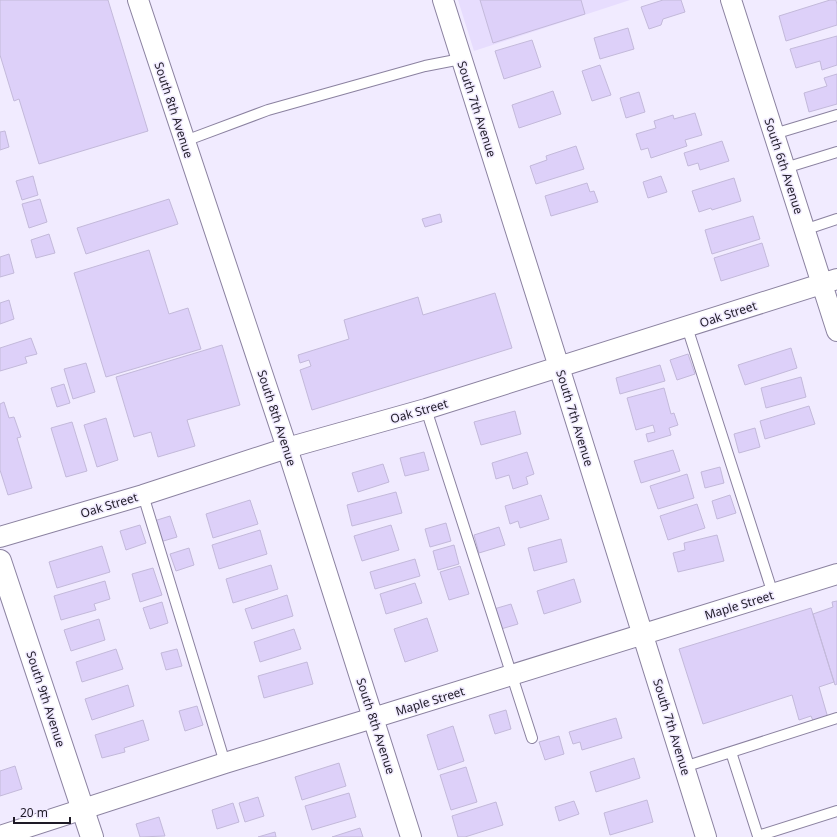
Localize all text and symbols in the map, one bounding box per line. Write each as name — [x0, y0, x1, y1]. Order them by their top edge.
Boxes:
street label: South 7th Avenue — [453, 59, 501, 159]
street label: South 8th Avenue — [150, 60, 198, 160]
street label: South 6th Avenue — [760, 116, 808, 216]
street label: Oak Street — [697, 297, 759, 331]
street label: South 8th Avenue — [253, 368, 301, 468]
street label: South 7th Avenue — [552, 368, 598, 469]
street label: Oak Street — [388, 394, 450, 427]
street label: Oak Street — [78, 488, 140, 522]
street label: Maple Street — [702, 586, 776, 624]
street label: South 9th Avenue — [22, 649, 70, 749]
street label: South 8th Avenue — [352, 676, 400, 776]
street label: South 7th Avenue — [649, 677, 695, 778]
street label: Maple Street — [393, 682, 467, 720]
scale bar — [14, 799, 70, 825]
text: 20 m — [20, 804, 48, 821]

